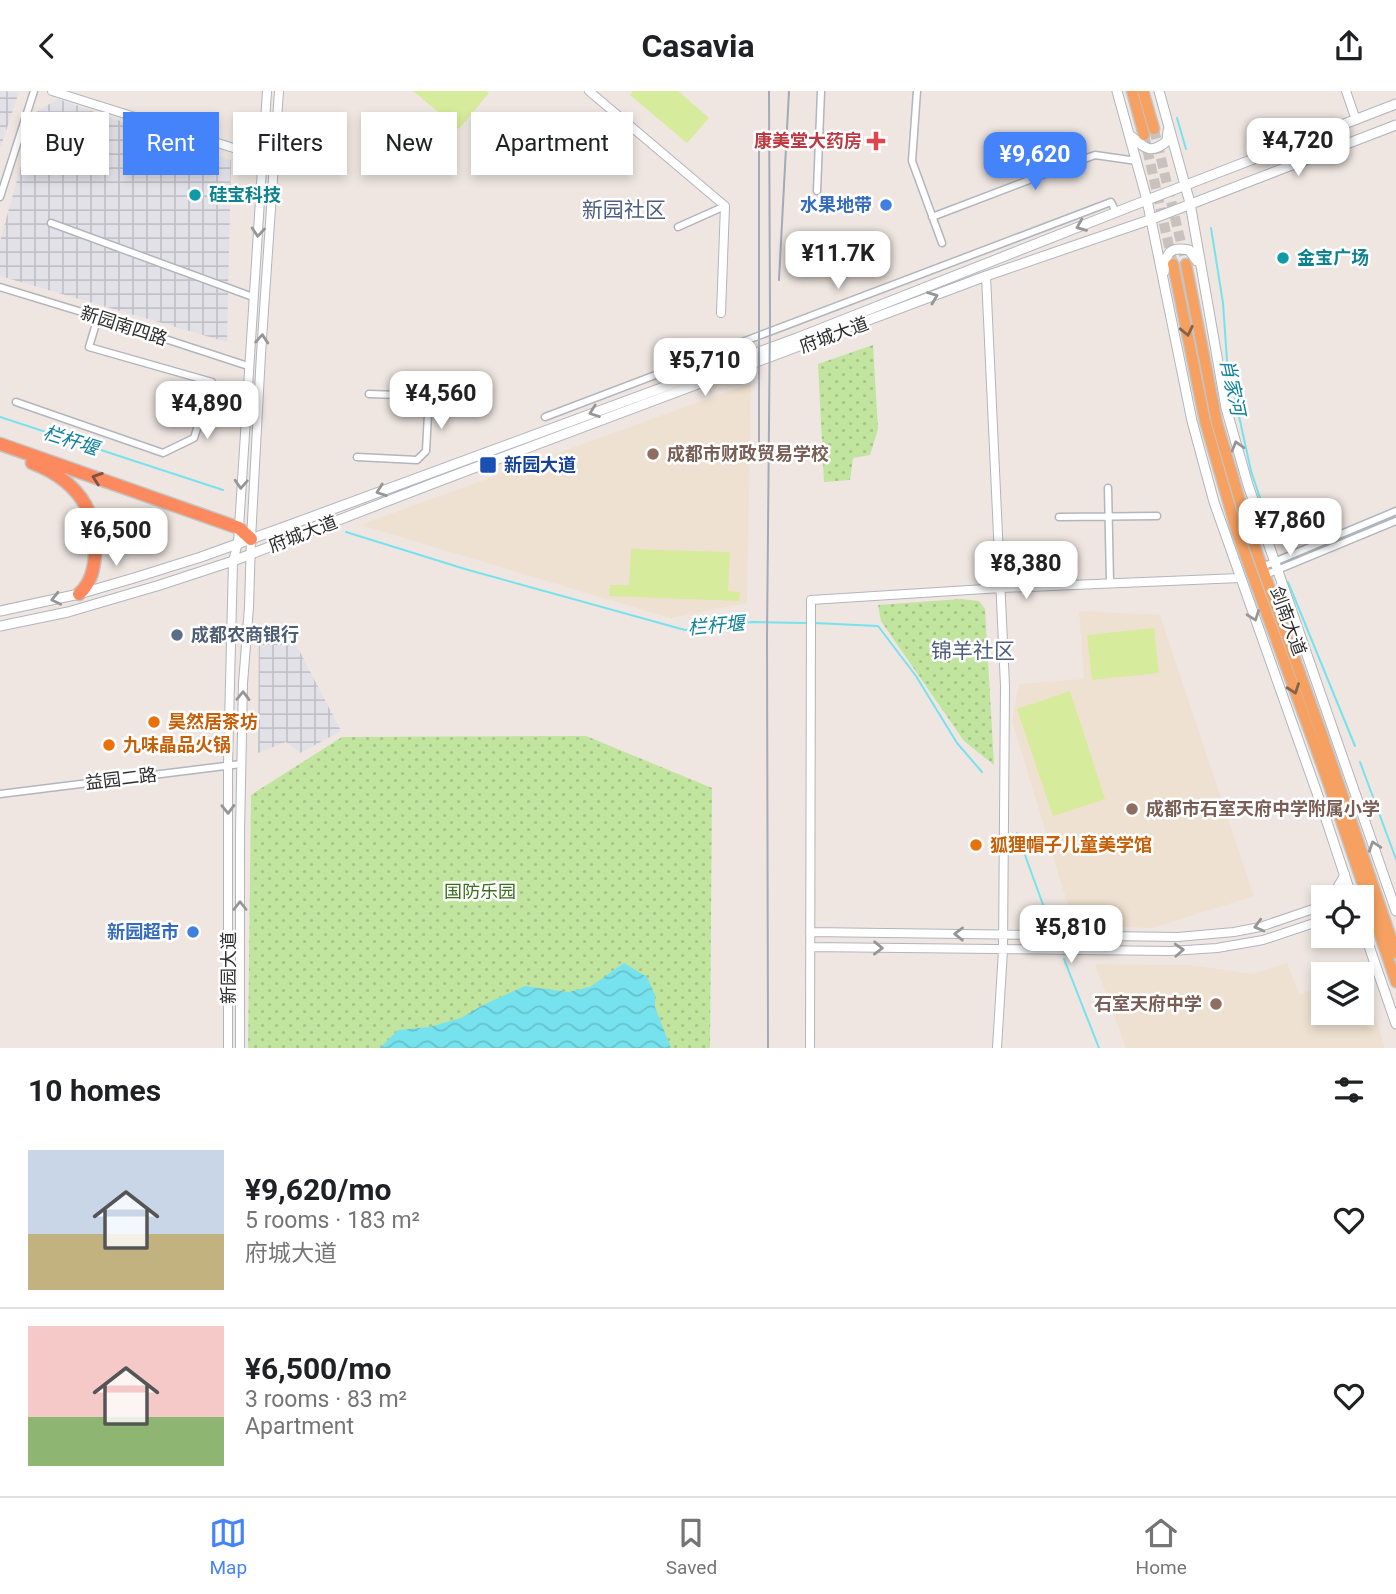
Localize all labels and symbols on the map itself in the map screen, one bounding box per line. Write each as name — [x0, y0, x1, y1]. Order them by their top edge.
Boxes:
pin: ¥4,720 — [1241, 119, 1355, 178]
place label: 康美堂大药房 — [754, 130, 862, 151]
marker: 康美堂大药房 — [868, 133, 884, 149]
pin: ¥9,620 — [978, 133, 1092, 192]
place label: 硅宝科技 — [209, 184, 281, 205]
marker: 硅宝科技 — [187, 187, 203, 203]
place label: 水果地带 — [800, 194, 872, 215]
marker: 水果地带 — [878, 197, 894, 213]
district label: 新园社区 — [582, 198, 666, 222]
one-way arrow — [1076, 218, 1088, 232]
one-way arrow — [251, 227, 266, 238]
pin: ¥11.7K — [781, 231, 895, 291]
place label: 金宝广场 — [1297, 247, 1369, 268]
marker: 金宝广场 — [1275, 250, 1291, 266]
one-way arrow — [926, 291, 939, 305]
street label: 新园南四路 — [78, 302, 170, 349]
street label: 府城大道 — [796, 312, 871, 357]
one-way arrow — [1178, 325, 1193, 337]
one-way arrow — [255, 334, 270, 345]
pin: ¥5,710 — [648, 338, 762, 398]
water label: 肖家河 — [1215, 357, 1251, 421]
pin: ¥4,560 — [384, 371, 498, 431]
pin: ¥4,890 — [150, 381, 264, 441]
one-way arrow — [588, 404, 600, 418]
water label: 栏杆堰 — [40, 421, 104, 461]
one-way arrow — [1230, 440, 1245, 452]
place label: 成都市财政贸易学校 — [667, 443, 829, 464]
marker: 成都市财政贸易学校 — [645, 446, 661, 462]
place label: 新园大道 — [504, 454, 576, 475]
marker: 新园大道 — [478, 455, 498, 475]
one-way arrow — [92, 472, 104, 486]
one-way arrow — [234, 479, 249, 490]
one-way arrow — [375, 483, 387, 497]
pin: ¥7,860 — [1233, 498, 1347, 558]
pin: ¥6,500 — [59, 509, 173, 568]
street label: 府城大道 — [265, 511, 340, 556]
pin: ¥8,380 — [969, 541, 1083, 601]
street label: 剑南大道 — [1266, 583, 1311, 658]
one-way arrow — [50, 591, 62, 605]
one-way arrow — [1246, 610, 1260, 622]
water label: 栏杆堰 — [687, 611, 748, 639]
place label: 成都农商银行 — [191, 624, 299, 645]
marker: 成都农商银行 — [169, 627, 185, 643]
district label: 锦羊社区 — [931, 639, 1015, 663]
one-way arrow — [1286, 682, 1300, 694]
one-way arrow — [235, 690, 250, 701]
place label: 昊然居茶坊 — [168, 711, 258, 732]
marker: 昊然居茶坊 — [146, 714, 162, 730]
place label: 九味晶品火锅 — [123, 734, 231, 755]
marker: 九味晶品火锅 — [101, 737, 117, 753]
street label: 益园二路 — [84, 764, 158, 793]
place label: 成都市石室天府中学附属小学 — [1146, 798, 1380, 819]
marker: 成都市石室天府中学附属小学 — [1124, 801, 1140, 817]
one-way arrow — [221, 803, 236, 814]
place label: 狐狸帽子儿童美学馆 — [990, 834, 1152, 855]
marker: 狐狸帽子儿童美学馆 — [968, 837, 984, 853]
one-way arrow — [1368, 841, 1382, 853]
park label: 国防乐园 — [444, 881, 516, 902]
one-way arrow — [232, 901, 248, 911]
pin: ¥5,810 — [1014, 905, 1128, 965]
one-way arrow — [1253, 918, 1265, 932]
place label: 新园超市 — [107, 921, 179, 942]
marker: 新园超市 — [185, 924, 201, 940]
one-way arrow — [953, 927, 964, 942]
street label: 新园大道 — [218, 932, 239, 1004]
one-way arrow — [874, 940, 884, 956]
one-way arrow — [1174, 943, 1185, 958]
place label: 石室天府中学 — [1094, 993, 1202, 1014]
marker: 石室天府中学 — [1208, 996, 1224, 1012]

